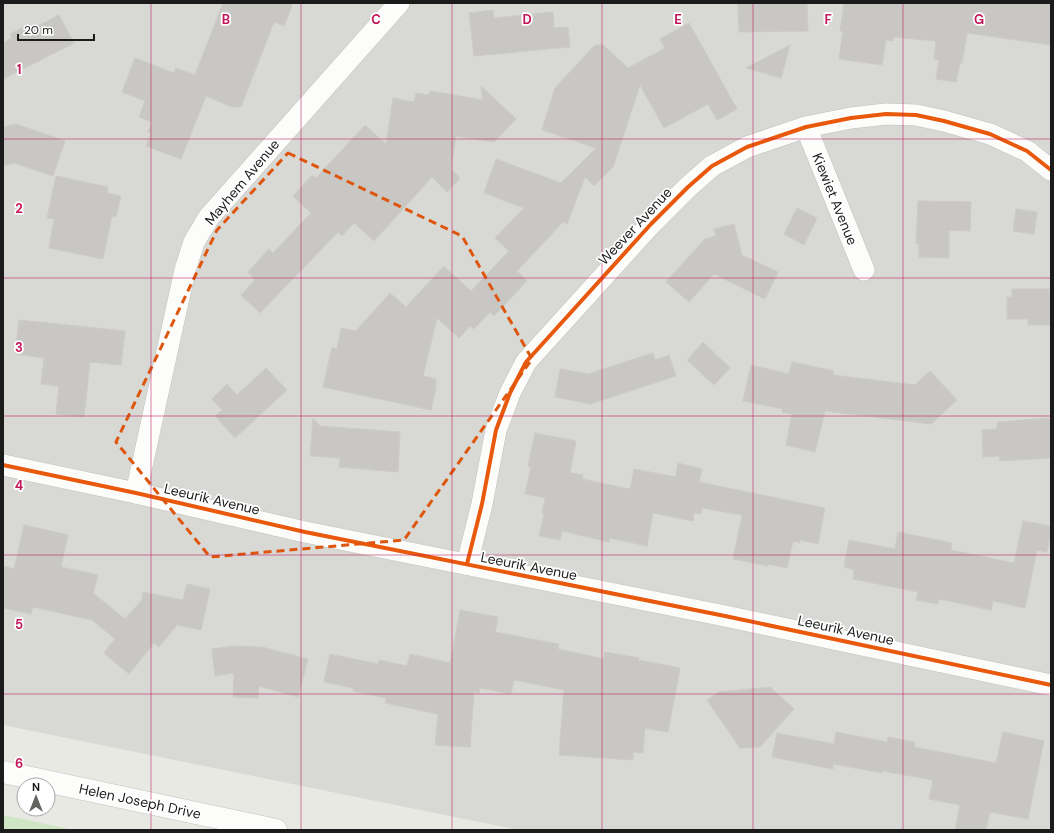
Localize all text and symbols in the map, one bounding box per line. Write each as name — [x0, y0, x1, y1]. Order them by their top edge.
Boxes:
text: B — [222, 11, 230, 28]
text: C — [371, 11, 381, 28]
text: D — [522, 11, 532, 28]
text: E — [674, 11, 682, 28]
text: F — [824, 11, 832, 28]
text: G — [974, 11, 984, 28]
scale bar — [18, 16, 94, 42]
text: 20 m — [24, 22, 53, 38]
text: 1 — [17, 61, 21, 78]
street label: Mayhem Avenue — [201, 135, 283, 229]
street label: Kiewiet Avenue — [808, 150, 862, 248]
street label: Weever Avenue — [594, 183, 676, 269]
text: 2 — [15, 200, 23, 217]
text: 3 — [15, 339, 23, 356]
text: 4 — [15, 477, 23, 494]
street label: Leeurik Avenue — [162, 479, 262, 519]
street label: Leeurik Avenue — [479, 548, 579, 584]
street label: Leeurik Avenue — [796, 611, 896, 649]
text: 5 — [15, 616, 23, 633]
text: 6 — [15, 755, 23, 772]
north arrow — [16, 777, 56, 817]
street label: Helen Joseph Drive — [77, 779, 203, 823]
text: N — [32, 780, 40, 794]

